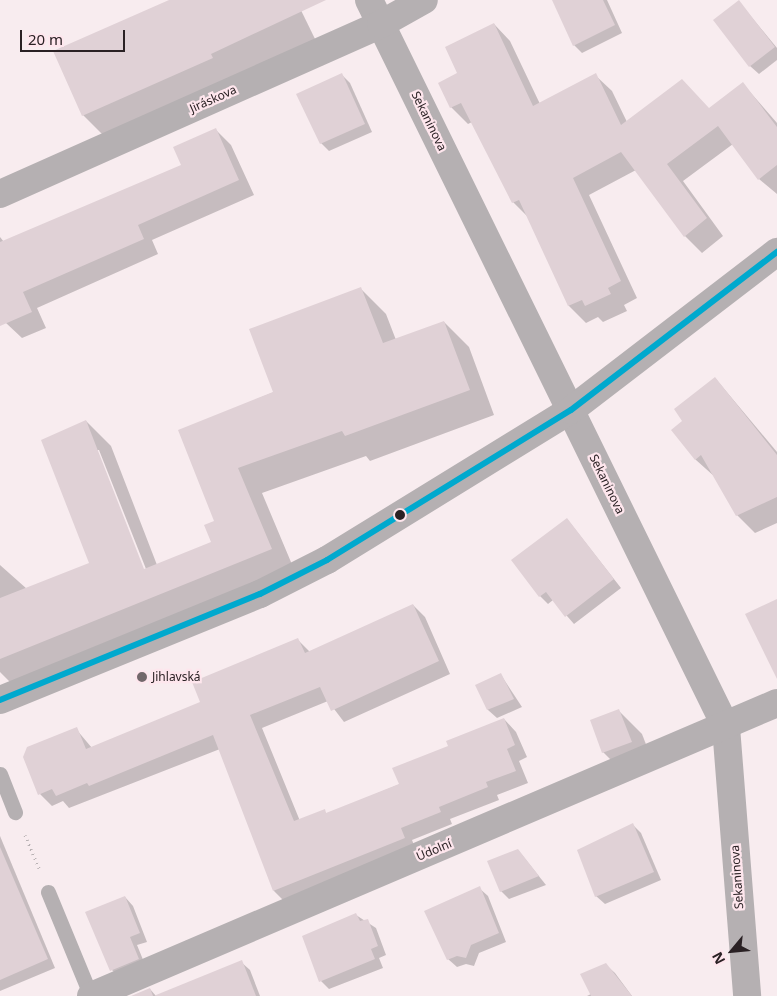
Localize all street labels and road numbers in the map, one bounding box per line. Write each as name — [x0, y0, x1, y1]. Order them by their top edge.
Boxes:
street label: Jiráskova — [187, 82, 239, 116]
street label: Sekaninova — [408, 89, 450, 153]
street label: Sekaninova — [586, 452, 628, 516]
street label: Údolní — [414, 836, 454, 864]
street label: Sekaninova — [728, 844, 746, 910]

